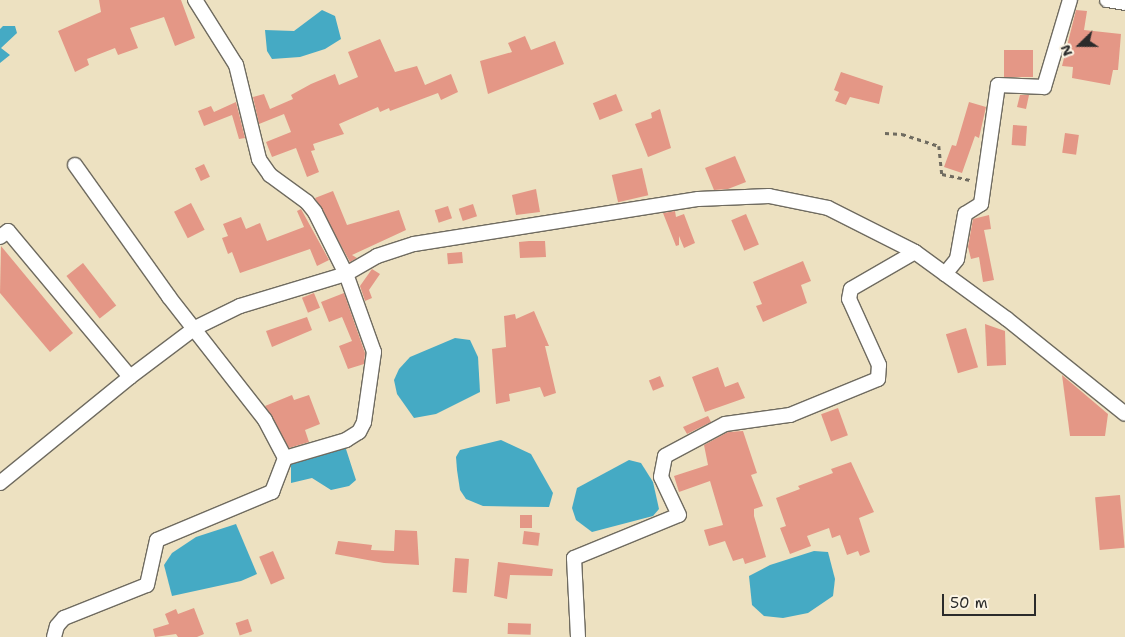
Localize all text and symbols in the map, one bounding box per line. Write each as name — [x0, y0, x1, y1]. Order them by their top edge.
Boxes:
north arrow — [1055, 20, 1105, 70]
text: N — [1056, 42, 1077, 59]
scale bar — [945, 584, 1039, 616]
text: 50 m — [950, 593, 988, 613]

